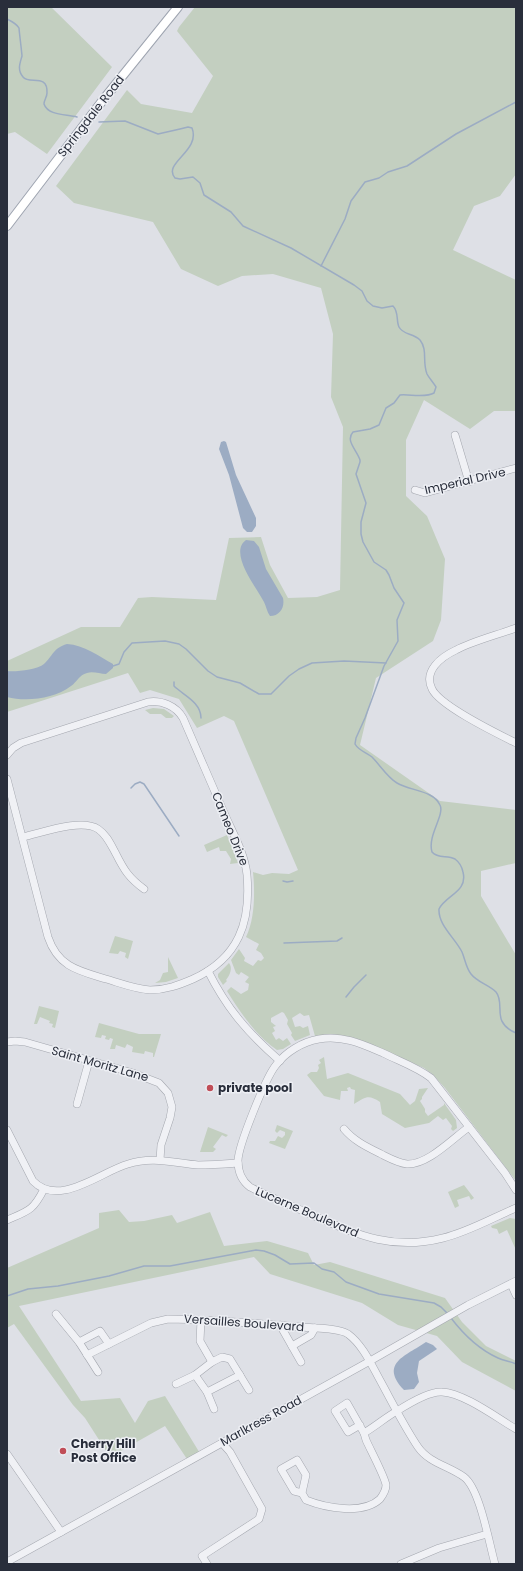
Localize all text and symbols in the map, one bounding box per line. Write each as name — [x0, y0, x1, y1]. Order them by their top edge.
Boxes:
street label: Springdale Road — [53, 71, 128, 160]
street label: Imperial Drive — [423, 463, 507, 498]
street label: Cameo Drive — [208, 789, 253, 868]
street label: Saint Moritz Lane — [50, 1042, 151, 1086]
place label: private pool — [218, 1079, 292, 1096]
marker: private pool — [205, 1083, 215, 1093]
street label: Lucerne Boulevard — [253, 1182, 362, 1241]
street label: Versailles Boulevard — [183, 1310, 305, 1335]
street label: Marlkress Road — [217, 1391, 305, 1450]
place label: Cherry Hill Post Office — [71, 1435, 137, 1466]
marker: Cherry Hill Post Office — [58, 1446, 68, 1456]

